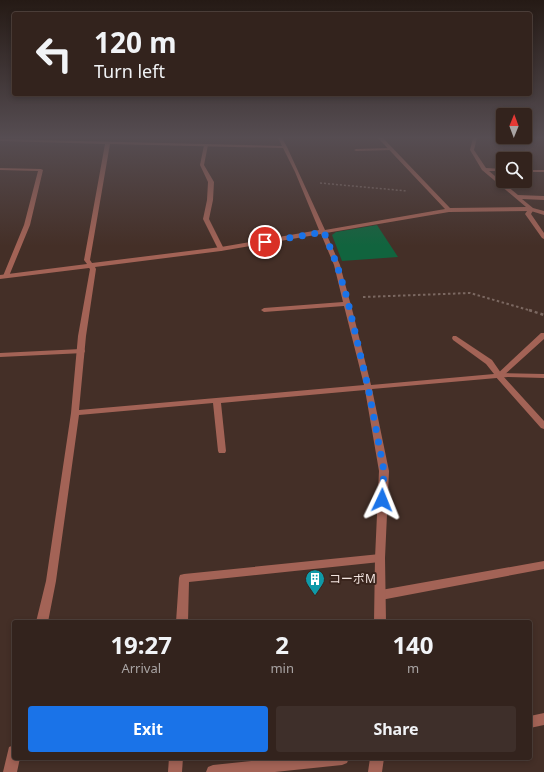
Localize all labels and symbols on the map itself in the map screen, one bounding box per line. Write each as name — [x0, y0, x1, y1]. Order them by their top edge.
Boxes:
north arrow — [496, 108, 532, 144]
pin — [248, 225, 282, 259]
position arrow — [361, 479, 403, 521]
building icon: コーポM — [304, 568, 326, 596]
place label: コーポM — [329, 570, 376, 587]

